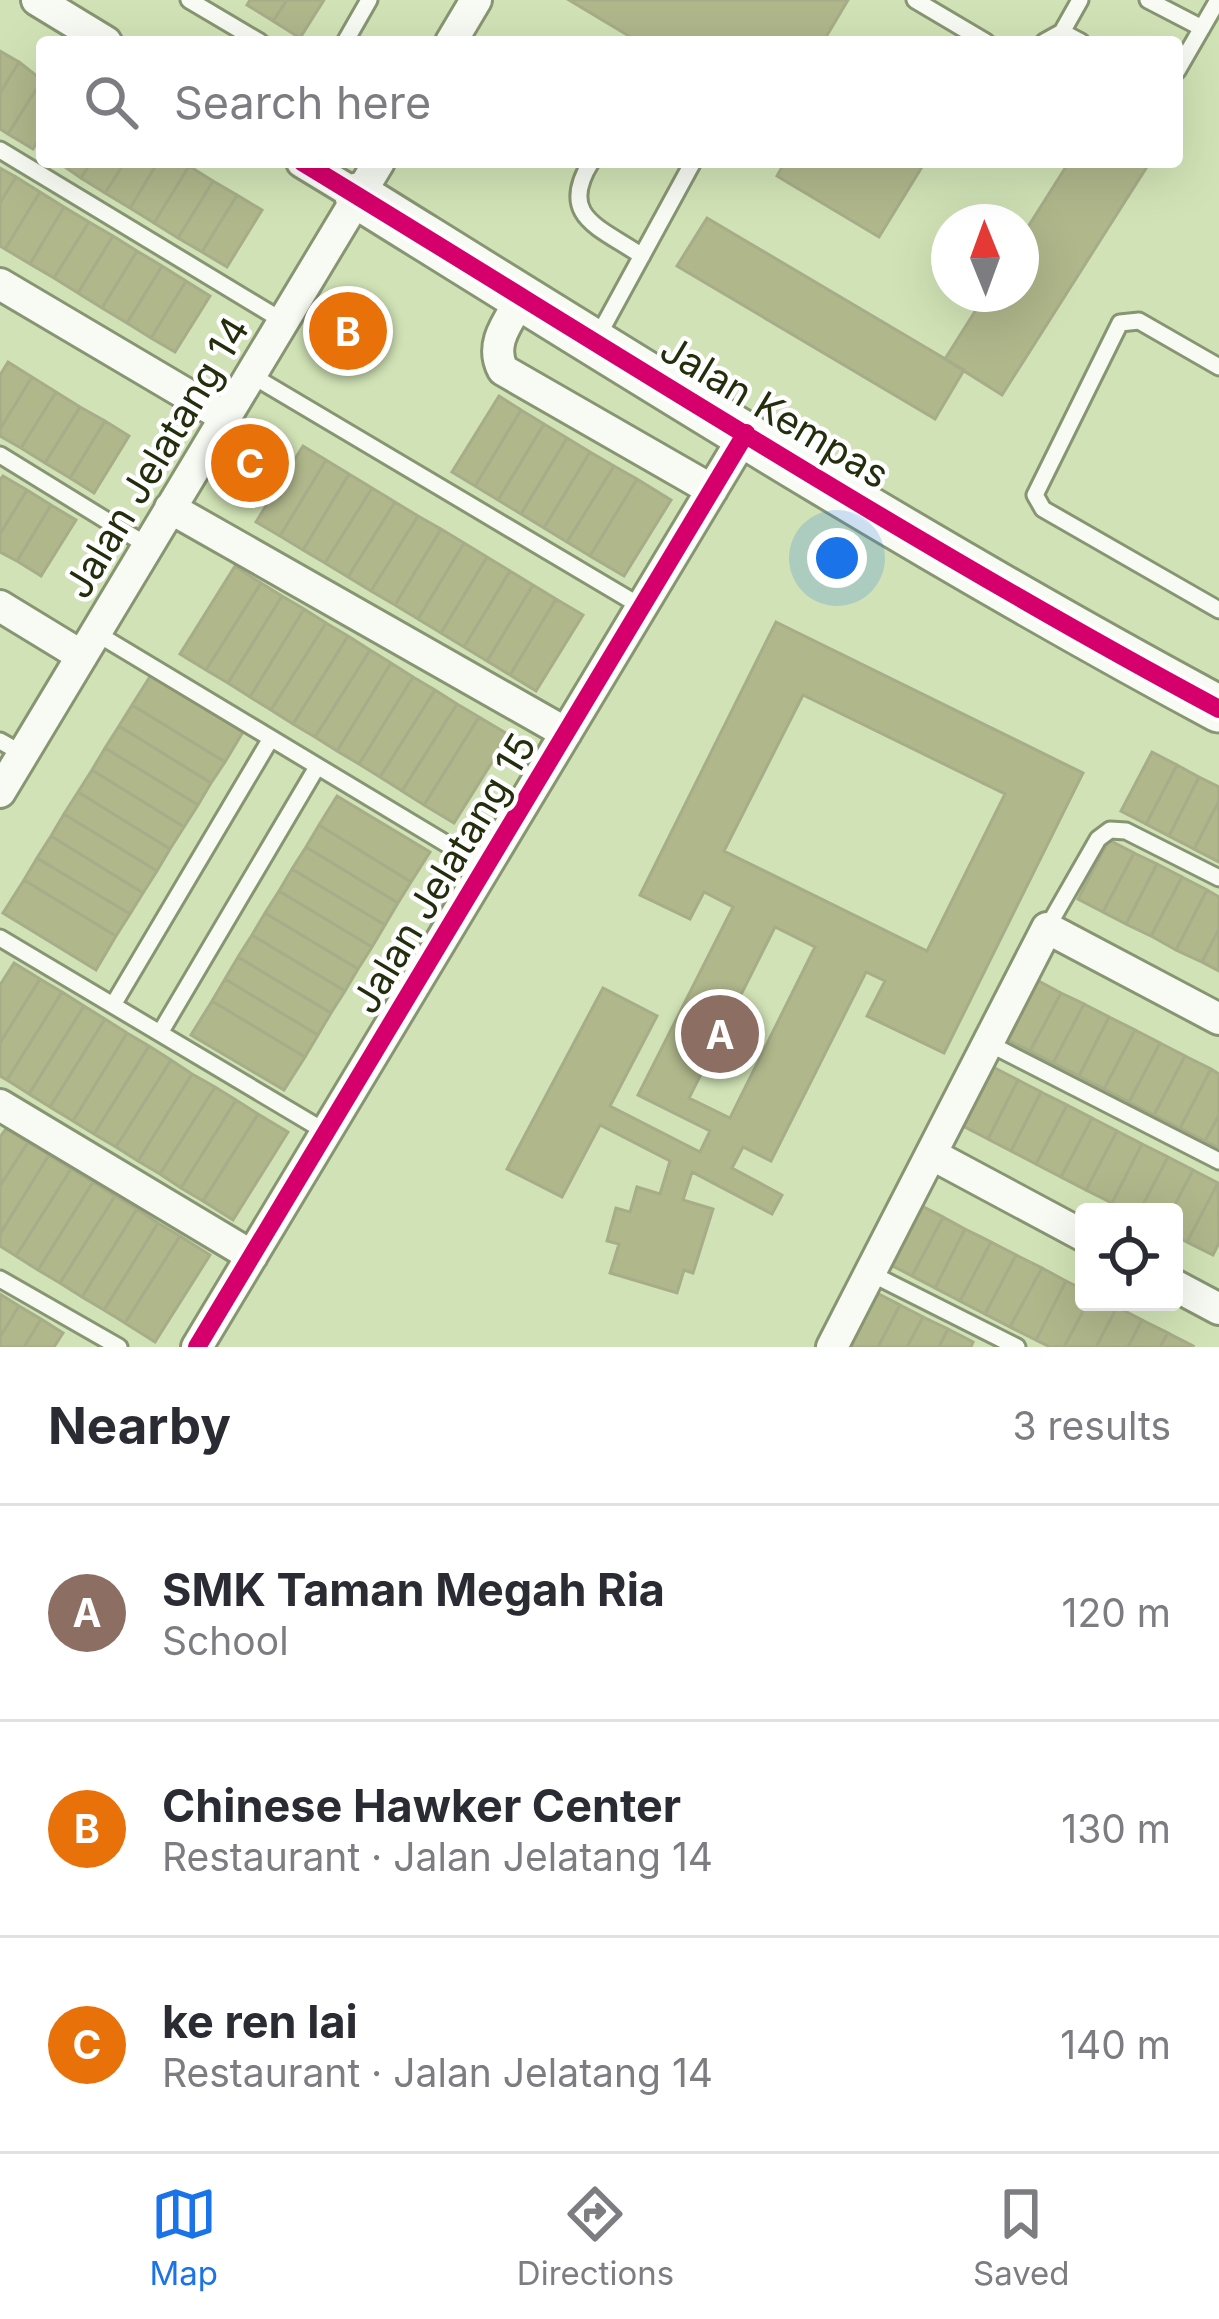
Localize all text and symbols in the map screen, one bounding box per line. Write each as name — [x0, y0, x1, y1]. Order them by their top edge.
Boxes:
search box — [36, 36, 1183, 168]
icon: search — [78, 69, 144, 135]
text: Search here — [174, 75, 431, 130]
north arrow — [931, 204, 1039, 312]
pin: B — [309, 286, 387, 376]
street label: Jalan Jelatang 14 — [54, 308, 258, 606]
street label: Jalan Kempas — [652, 324, 898, 498]
pin: C — [211, 418, 289, 508]
your location — [807, 528, 867, 588]
street label: Jalan Jelatang 15 — [341, 725, 545, 1021]
pin: A — [681, 989, 759, 1079]
map controls — [1075, 1203, 1183, 1311]
button: locate — [1075, 1203, 1183, 1311]
text: Nearby — [48, 1395, 231, 1456]
text: 3 results — [1013, 1402, 1171, 1449]
text: SMK Taman Megah Ria — [162, 1562, 665, 1617]
text: A — [72, 1589, 102, 1636]
text: 120 m — [1062, 1589, 1171, 1636]
text: School — [162, 1617, 289, 1664]
text: Chinese Hawker Center — [162, 1778, 681, 1833]
text: B — [74, 1805, 100, 1852]
text: 130 m — [1061, 1805, 1171, 1852]
text: Restaurant · Jalan Jelatang 14 — [162, 1833, 713, 1880]
text: ke ren lai — [162, 1994, 358, 2049]
text: C — [73, 2021, 101, 2068]
text: 140 m — [1060, 2021, 1171, 2068]
text: Restaurant · Jalan Jelatang 14 — [162, 2049, 713, 2096]
tab: Map — [149, 2181, 218, 2293]
tab: Directions — [517, 2181, 674, 2293]
tab: Saved — [973, 2181, 1070, 2293]

